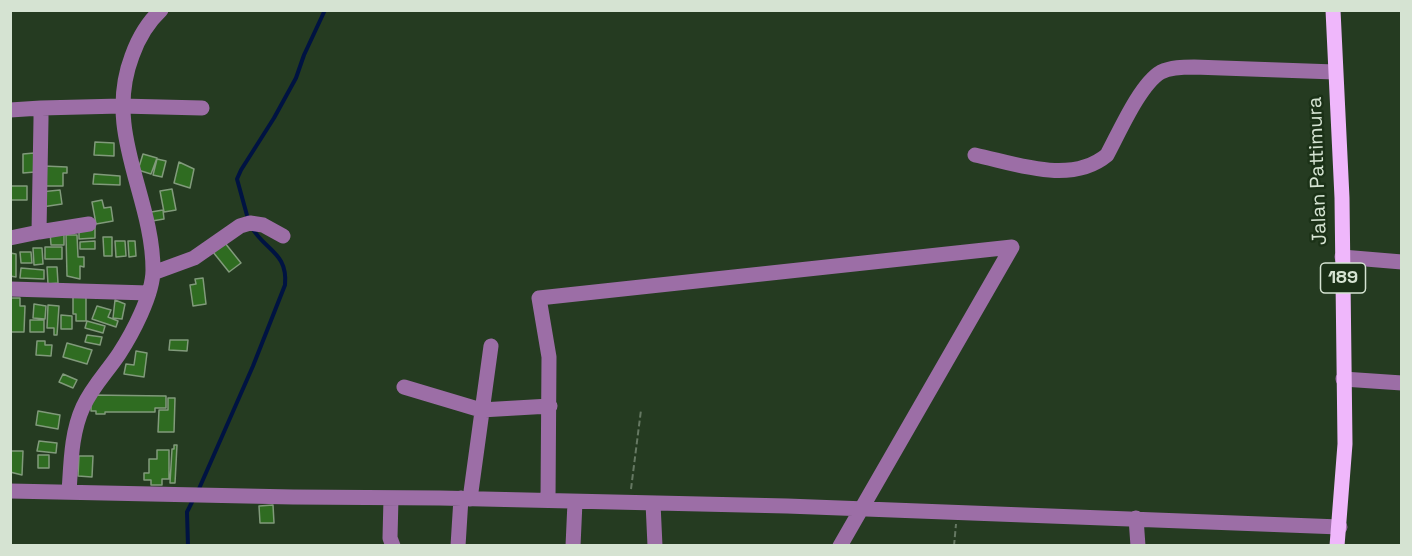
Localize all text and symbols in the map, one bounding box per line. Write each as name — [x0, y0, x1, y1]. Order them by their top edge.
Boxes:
street label: Jalan Pattimura — [1303, 96, 1333, 246]
road number: 189 — [1320, 263, 1366, 293]

